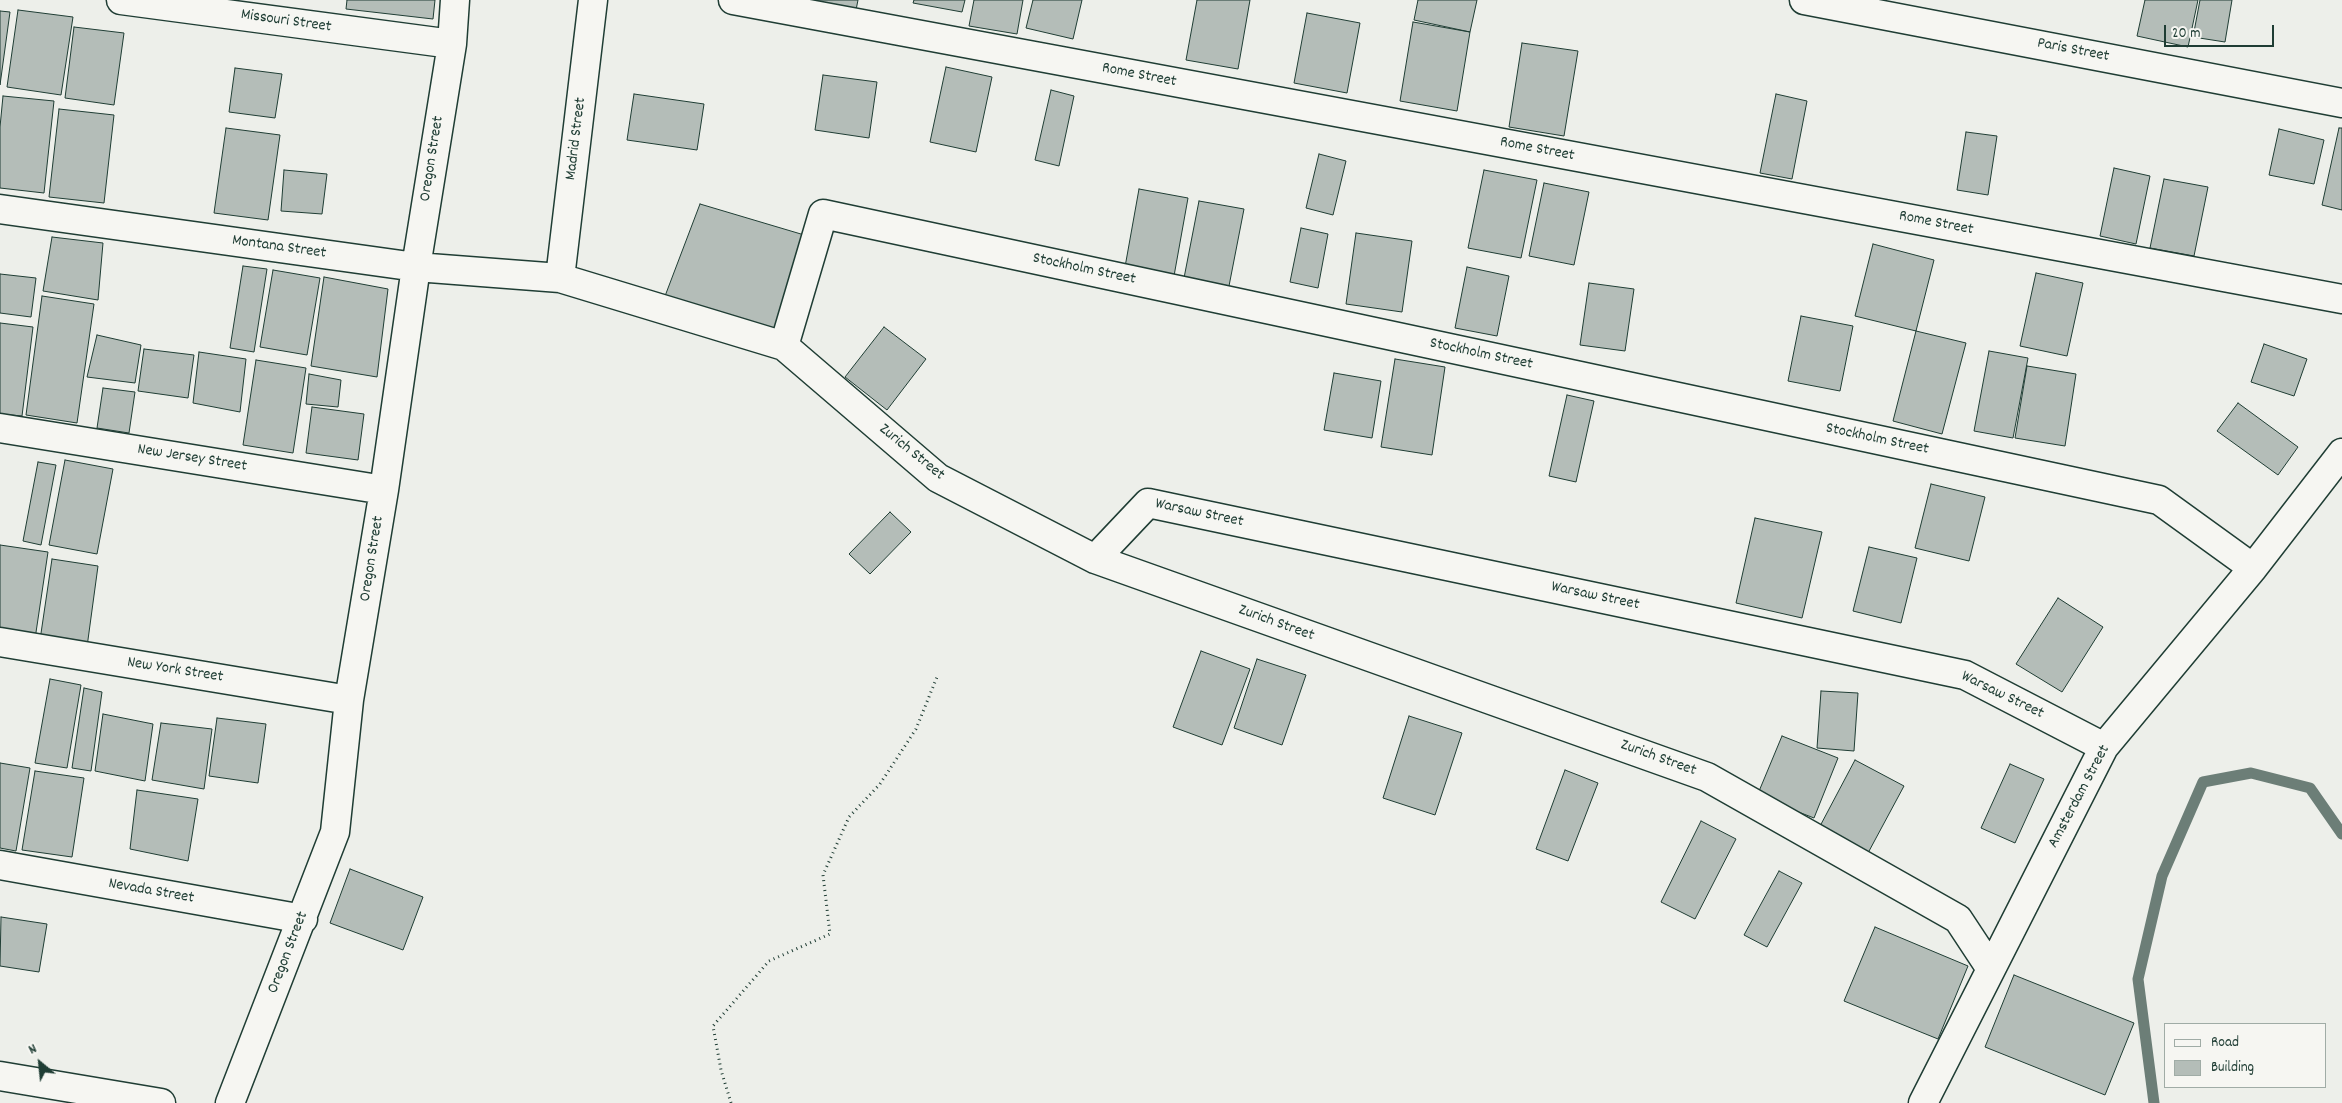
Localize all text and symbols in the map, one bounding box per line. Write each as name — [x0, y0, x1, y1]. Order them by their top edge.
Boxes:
street label: Missouri Street — [240, 6, 332, 38]
scale bar — [2167, 15, 2277, 47]
text: 20 m — [2172, 23, 2200, 45]
street label: Paris Street — [2035, 35, 2111, 67]
street label: Rome Street — [1100, 59, 1178, 93]
street label: Madrid Street — [562, 96, 592, 182]
street label: Oregon Street — [417, 115, 449, 203]
street label: Rome Street — [1498, 133, 1576, 167]
street label: Rome Street — [1897, 207, 1975, 241]
street label: Montana Street — [231, 232, 327, 264]
street label: Stockholm Street — [1031, 250, 1137, 290]
street label: Stockholm Street — [1428, 335, 1534, 375]
street label: Stockholm Street — [1824, 420, 1930, 460]
street label: Zurich Street — [874, 421, 948, 485]
street label: New Jersey Street — [136, 441, 248, 477]
street label: Warsaw Street — [1153, 495, 1245, 533]
street label: Oregon Street — [357, 515, 389, 603]
street label: Warsaw Street — [1549, 578, 1641, 616]
street label: Zurich Street — [1236, 601, 1316, 647]
street label: New York Street — [126, 654, 224, 688]
street label: Warsaw Street — [1957, 668, 2047, 724]
street label: Zurich Street — [1618, 736, 1698, 782]
street label: Amsterdam Street — [2045, 742, 2115, 852]
street label: Nevada Street — [107, 875, 195, 909]
street label: Oregon Street — [265, 909, 313, 997]
legend — [2164, 1023, 2327, 1088]
text: Road — [2211, 1032, 2239, 1054]
north arrow — [15, 1038, 65, 1088]
text: N — [25, 1039, 41, 1060]
text: Building — [2211, 1057, 2254, 1079]

